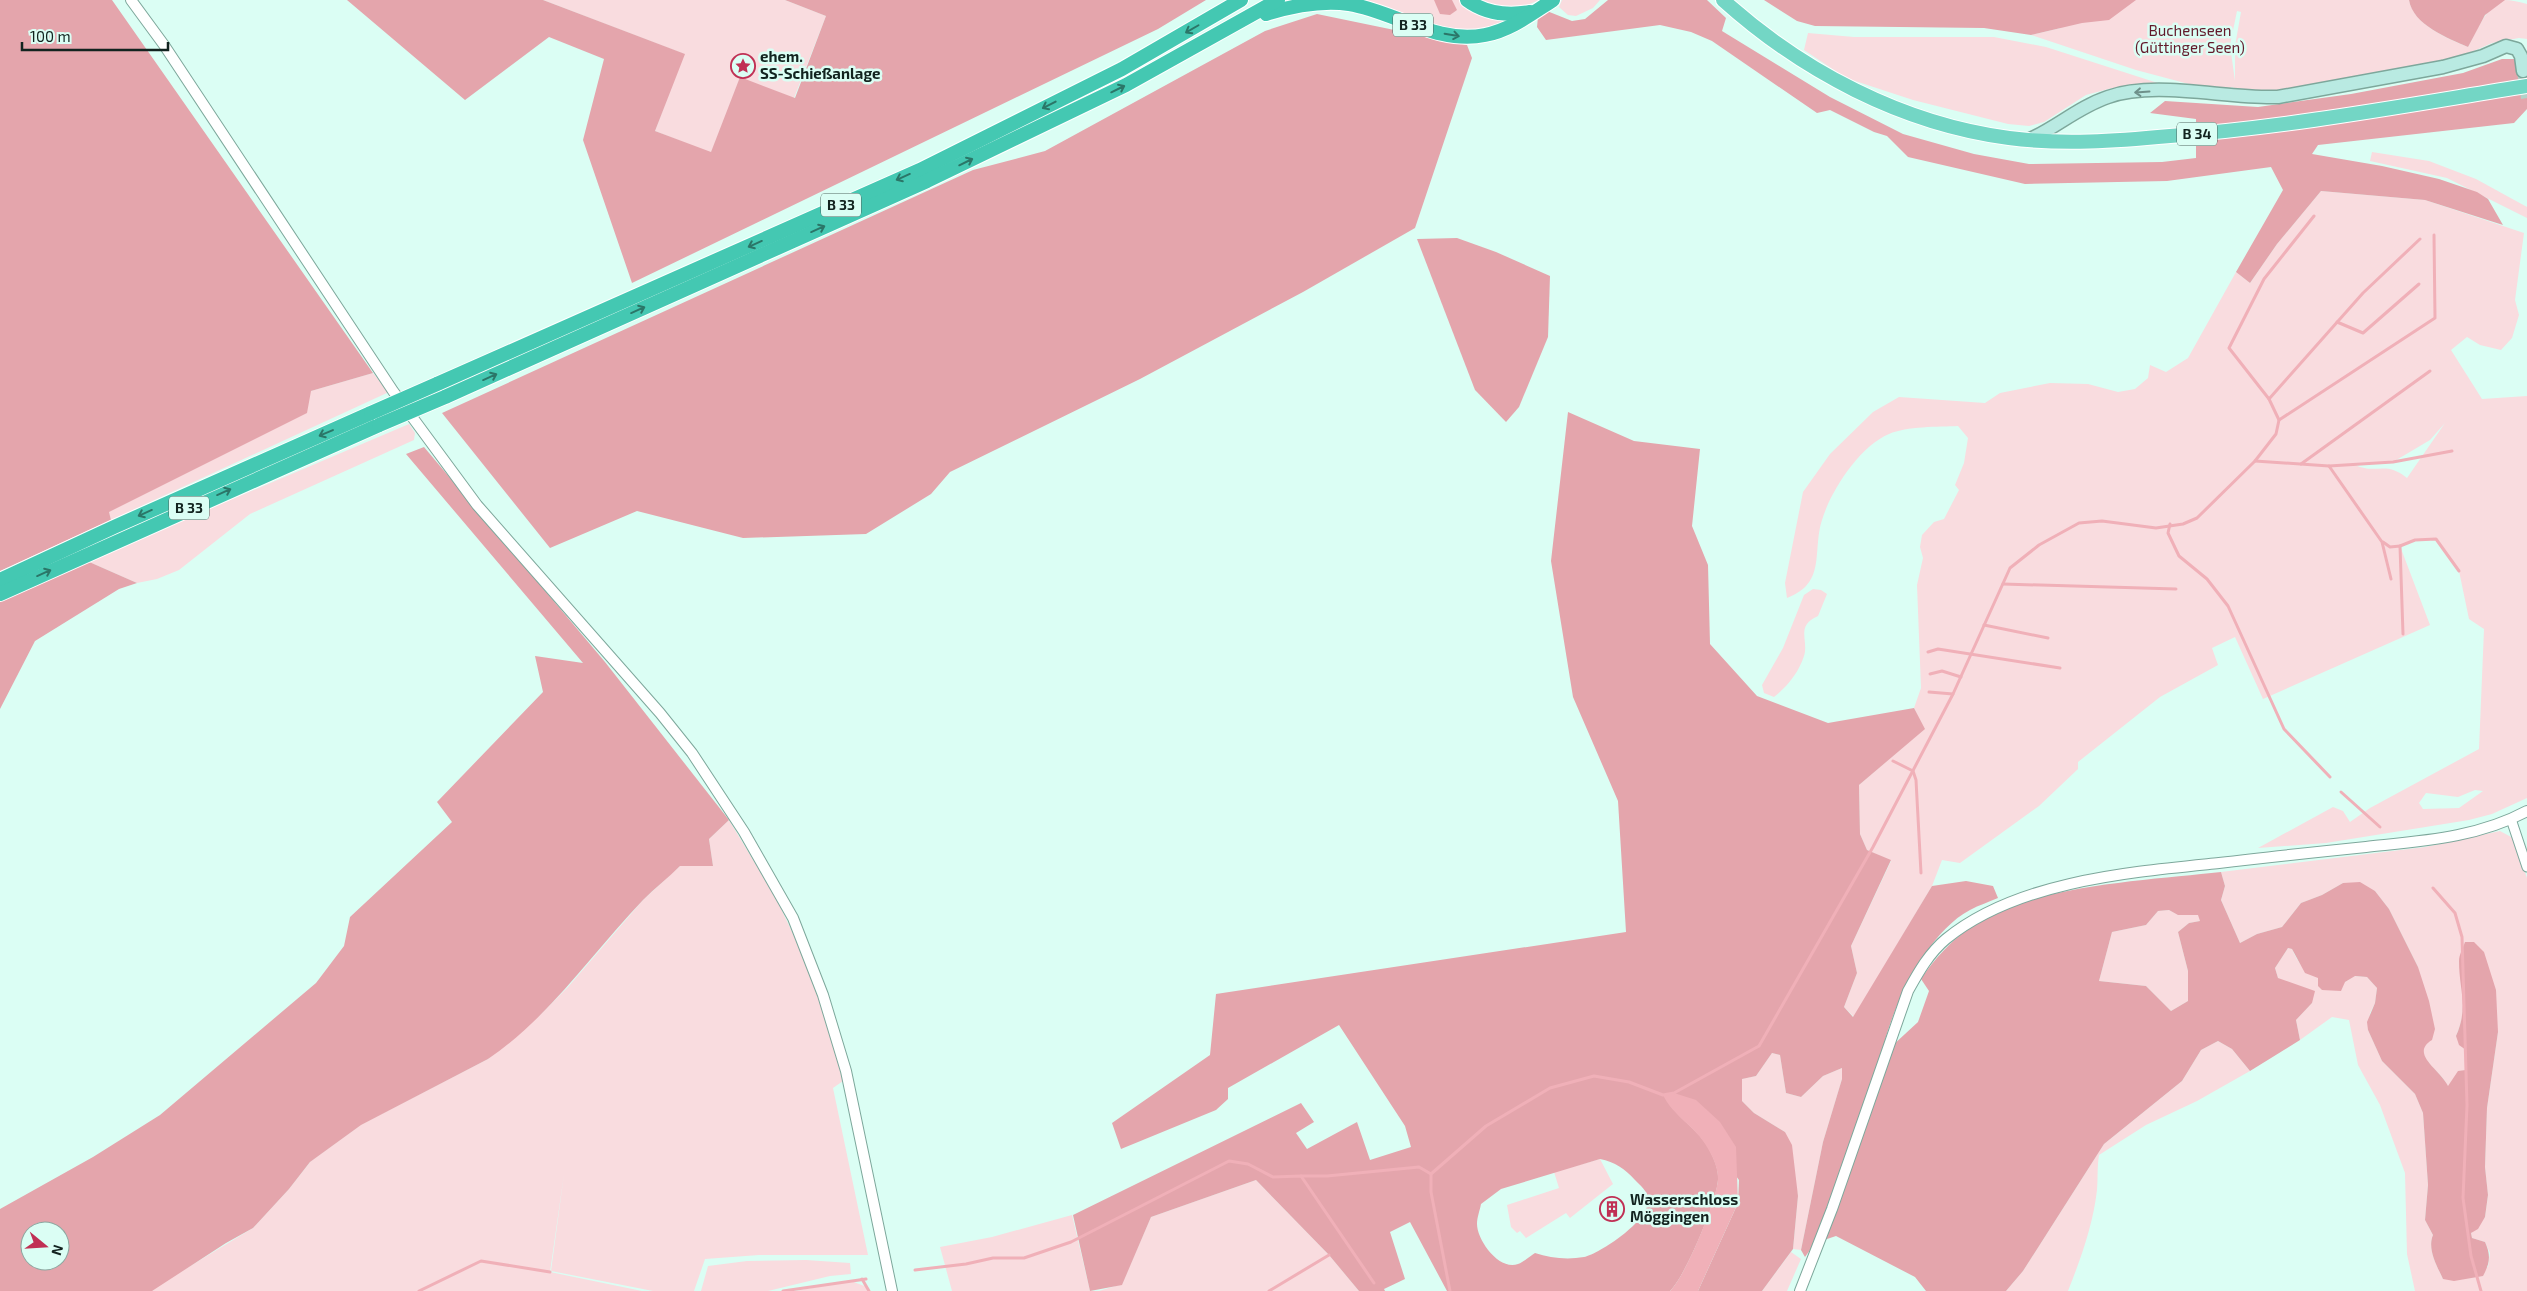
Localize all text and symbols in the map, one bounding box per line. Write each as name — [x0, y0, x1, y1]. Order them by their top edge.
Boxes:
road number: B 33 — [1393, 14, 1433, 36]
scale bar — [22, 20, 169, 52]
park label: Buchenseen (Güttinger Seen) — [2135, 21, 2245, 56]
one-way arrow — [1185, 24, 1199, 34]
text: 100 m — [30, 27, 71, 45]
one-way arrow — [1444, 30, 1460, 40]
place label: ehem. SS-Schießanlage — [760, 47, 880, 82]
place icon: ehem. SS-Schießanlage — [730, 53, 756, 79]
one-way arrow — [1110, 84, 1125, 93]
one-way arrow — [2134, 88, 2150, 97]
one-way arrow — [1041, 100, 1056, 110]
road number: B 34 — [2177, 122, 2217, 146]
one-way arrow — [958, 157, 973, 166]
one-way arrow — [896, 173, 911, 183]
road number: B 33 — [821, 194, 861, 216]
one-way arrow — [810, 224, 825, 233]
one-way arrow — [748, 239, 763, 249]
one-way arrow — [630, 305, 645, 314]
one-way arrow — [482, 371, 497, 381]
one-way arrow — [319, 428, 334, 438]
one-way arrow — [216, 487, 231, 497]
road number: B 33 — [169, 496, 209, 520]
one-way arrow — [138, 508, 153, 518]
one-way arrow — [36, 567, 51, 577]
place label: Wasserschloss Möggingen — [1630, 1190, 1738, 1225]
building icon: Wasserschloss Möggingen — [1599, 1196, 1625, 1222]
north arrow — [20, 1221, 70, 1271]
text: N — [48, 1243, 67, 1258]

